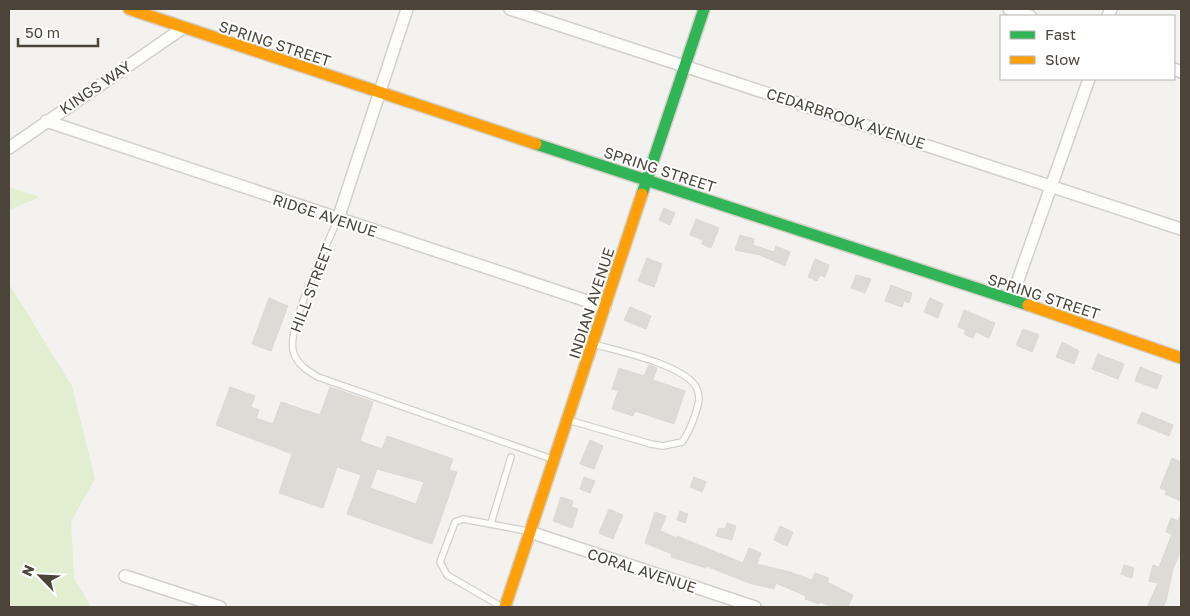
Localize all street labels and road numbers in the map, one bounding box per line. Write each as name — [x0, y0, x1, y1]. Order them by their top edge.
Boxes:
street label: SPRING STREET — [217, 16, 333, 70]
street label: KINGS WAY — [56, 56, 134, 117]
street label: CEDARBROOK AVENUE — [764, 84, 928, 152]
street label: SPRING STREET — [602, 142, 718, 196]
street label: RIDGE AVENUE — [271, 190, 379, 240]
street label: HILL STREET — [286, 241, 336, 335]
street label: INDIAN AVENUE — [565, 245, 617, 361]
street label: SPRING STREET — [986, 269, 1102, 323]
street label: CORAL AVENUE — [585, 544, 699, 596]

